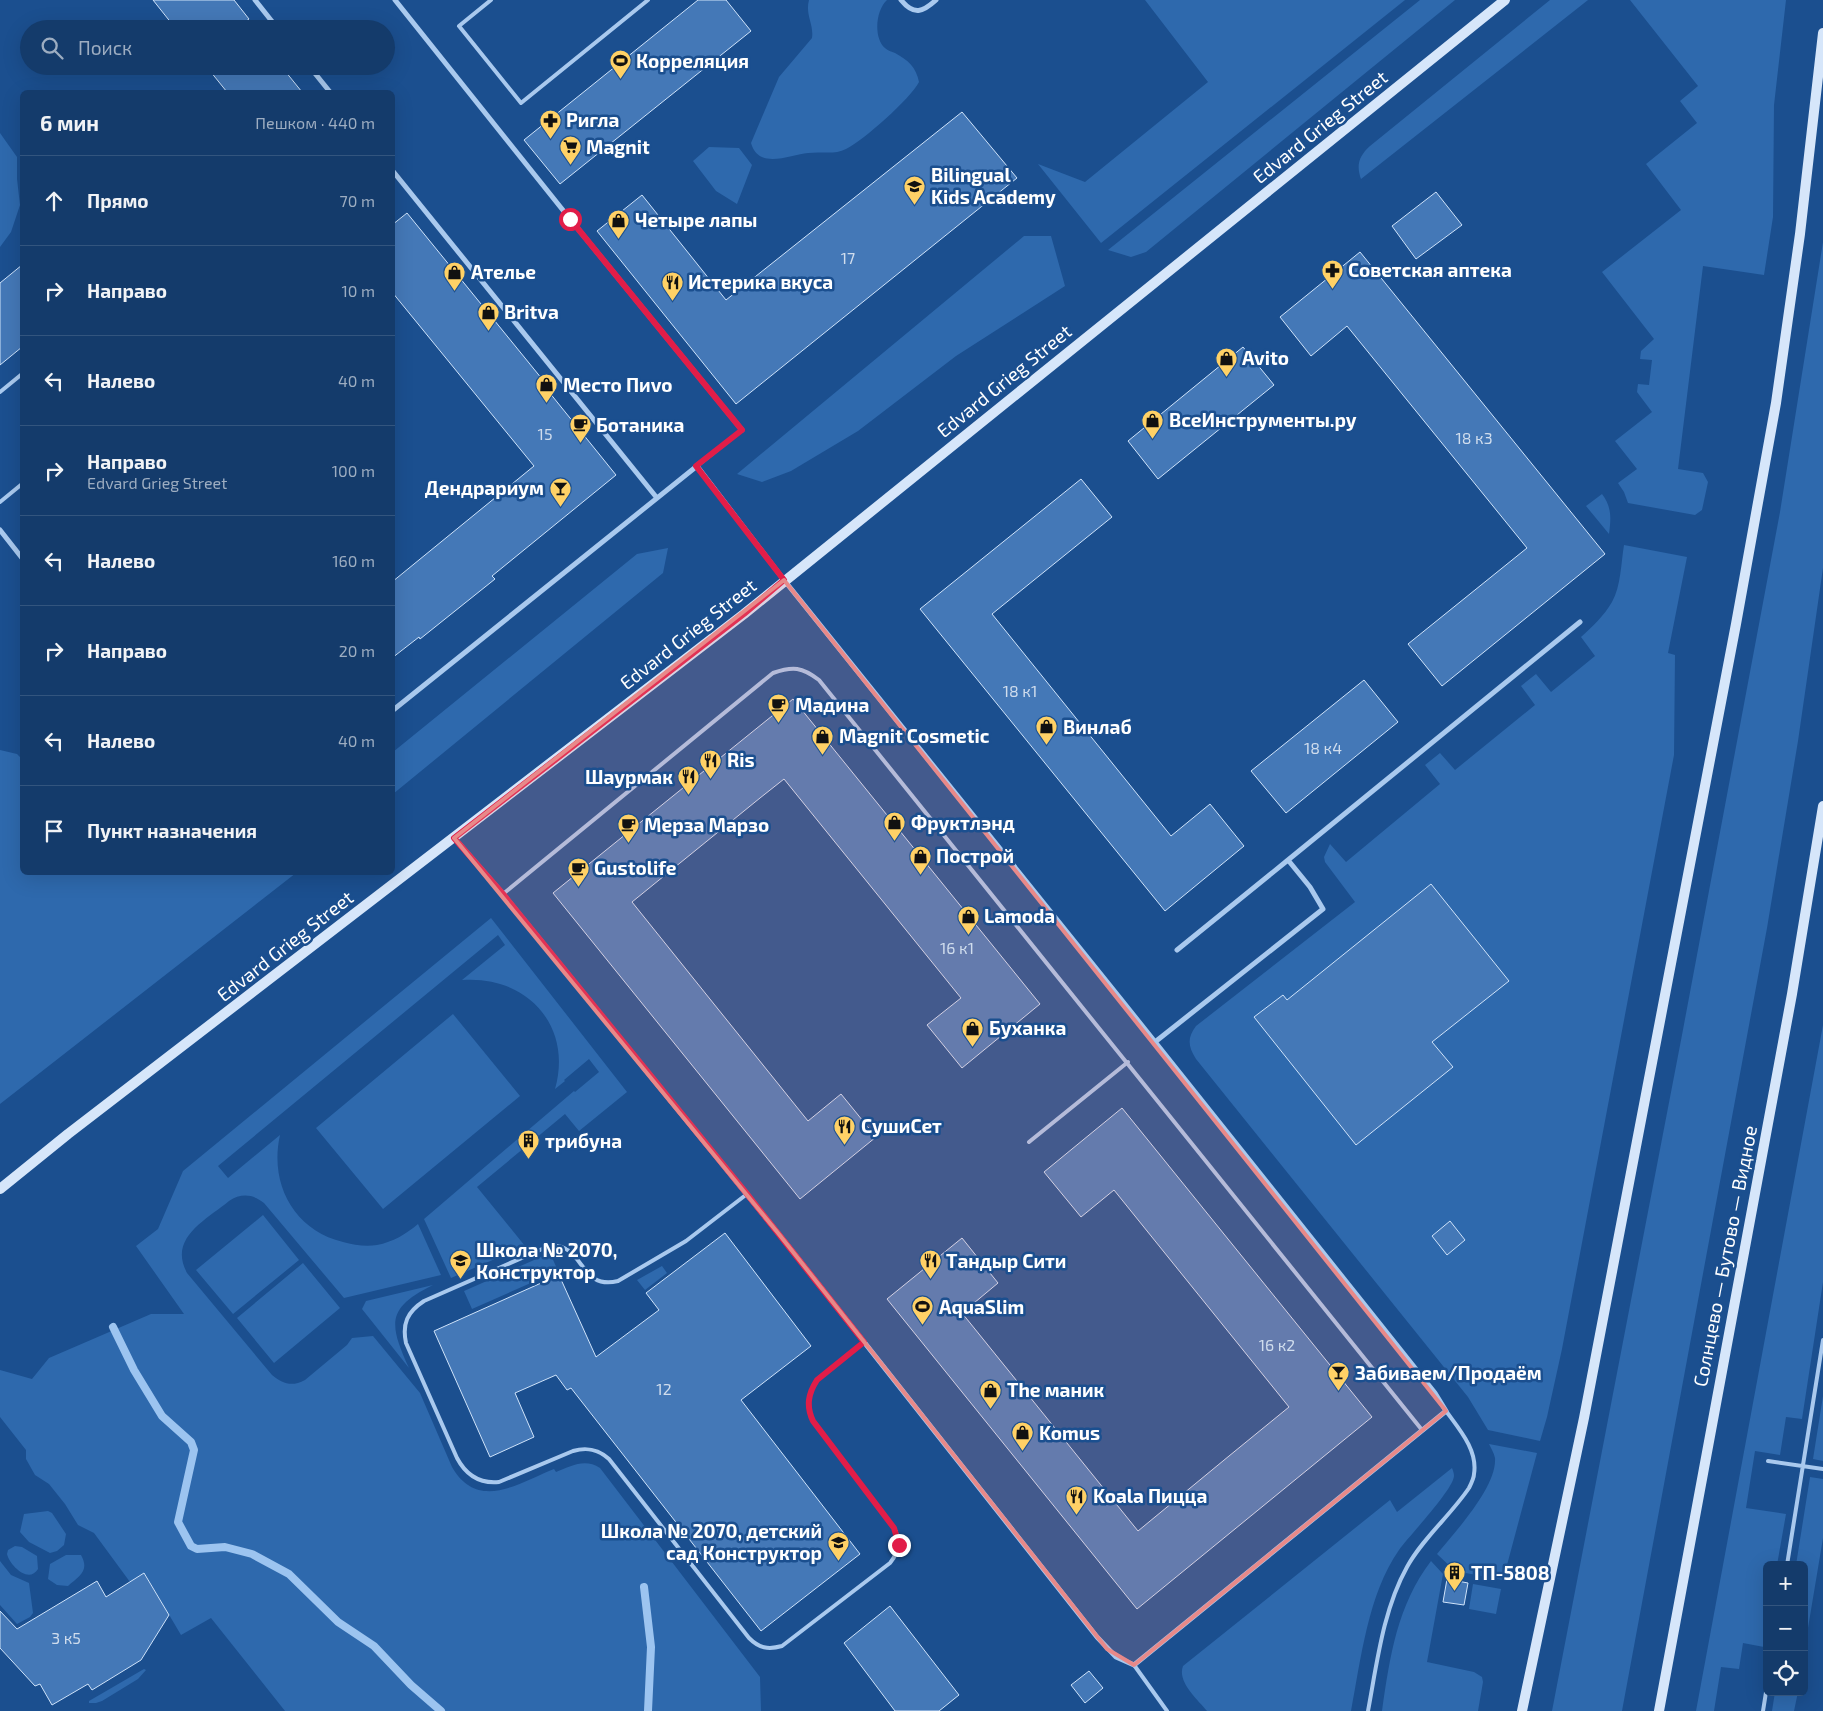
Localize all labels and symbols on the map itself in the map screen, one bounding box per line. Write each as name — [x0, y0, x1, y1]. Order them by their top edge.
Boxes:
sports icon: Корреляция — [608, 49, 632, 80]
place label: Корреляция — [636, 49, 749, 72]
street label: Edvard Grieg Street — [1248, 65, 1392, 188]
pharmacy icon: Ригла — [538, 108, 562, 139]
place label: Ригла — [566, 108, 619, 131]
supermarket icon: Magnit — [558, 135, 582, 166]
place label: Magnit — [586, 135, 650, 158]
place label: Bilingual Kids Academy — [931, 163, 1056, 209]
school or university icon: Bilingual Kids Academy — [903, 174, 927, 205]
route start — [559, 208, 582, 231]
shop icon: Четыре лапы — [607, 208, 631, 239]
place label: Четыре лапы — [635, 208, 757, 231]
house number: 17 — [841, 248, 855, 267]
pharmacy icon: Советская аптека — [1320, 258, 1344, 289]
place label: Советская аптека — [1348, 258, 1512, 281]
shop icon: Ателье — [443, 260, 467, 291]
place label: Ателье — [471, 260, 536, 283]
restaurant icon: Истерика вкуса — [660, 270, 684, 301]
place label: Истерика вкуса — [688, 270, 833, 293]
shop icon: Britva — [476, 300, 500, 331]
place label: Britva — [504, 300, 559, 323]
street label: Edvard Grieg Street — [932, 319, 1076, 442]
shop icon: Avito — [1214, 346, 1238, 377]
place label: Avito — [1242, 346, 1289, 369]
shop icon: Место Пиvo — [535, 373, 559, 404]
place label: Место Пиvo — [563, 373, 672, 396]
shop icon: ВсеИнструменты.ру — [1141, 408, 1165, 439]
place label: ВсеИнструменты.ру — [1169, 408, 1357, 431]
cafe icon: Ботаника — [568, 413, 592, 444]
place label: Ботаника — [596, 413, 684, 436]
house number: 15 — [538, 424, 552, 443]
house number: 18 к3 — [1455, 428, 1493, 447]
place label: Дендрариум — [425, 476, 544, 499]
bar icon: Дендрариум — [548, 476, 572, 507]
street label: Edvard Grieg Street — [615, 573, 760, 694]
house number: 18 к1 — [1003, 681, 1037, 700]
cafe icon: Мадина — [767, 693, 791, 724]
place label: Мадина — [795, 693, 869, 716]
shop icon: Винлаб — [1035, 715, 1059, 746]
place label: Винлаб — [1063, 715, 1132, 738]
shop icon: Magnit Cosmetic — [811, 724, 835, 755]
place label: Magnit Cosmetic — [839, 724, 990, 747]
house number: 18 к4 — [1304, 738, 1342, 757]
restaurant icon: Ris — [699, 748, 723, 779]
place label: Ris — [727, 748, 755, 771]
place label: Шаурмак — [585, 765, 673, 788]
restaurant icon: Шаурмак — [677, 765, 701, 796]
shop icon: Фруктлэнд — [883, 811, 907, 842]
place label: Фруктлэнд — [911, 811, 1015, 834]
cafe icon: Мерза Марзо — [616, 813, 640, 844]
place label: Мерза Марзо — [644, 813, 769, 836]
shop icon: Построй — [908, 844, 932, 875]
place label: Построй — [936, 844, 1014, 867]
cafe icon: Gustolife — [566, 856, 590, 887]
place label: Gustolife — [594, 856, 677, 879]
street label: Edvard Grieg Street — [212, 885, 357, 1006]
shop icon: Lamoda — [956, 904, 980, 935]
place label: Lamoda — [984, 904, 1055, 927]
house number: 16 к1 — [940, 938, 974, 957]
shop icon: Буханка — [961, 1016, 985, 1047]
place label: Буханка — [989, 1016, 1066, 1039]
restaurant icon: СушиСет — [833, 1114, 857, 1145]
place label: СушиСет — [861, 1114, 942, 1137]
street label: Солнцево — Бутово — Видное — [1688, 1123, 1762, 1389]
building icon: трибуна — [517, 1129, 541, 1160]
place label: трибуна — [545, 1129, 622, 1152]
place label: Школа № 2070, Конструктор — [476, 1238, 617, 1283]
school or university icon: Школа № 2070, Конструктор — [448, 1249, 472, 1280]
restaurant icon: Тандыр Сити — [918, 1249, 942, 1280]
place label: Тандыр Сити — [946, 1249, 1066, 1272]
sports icon: AquaSlim — [911, 1295, 935, 1326]
place label: AquaSlim — [939, 1295, 1024, 1318]
house number: 16 к2 — [1259, 1335, 1295, 1354]
bar icon: Забиваем/Продаём — [1327, 1361, 1351, 1392]
place label: Забиваем/Продаём — [1355, 1361, 1542, 1384]
shop icon: The маник — [979, 1378, 1003, 1409]
place label: The маник — [1007, 1378, 1105, 1401]
house number: 12 — [656, 1379, 672, 1398]
shop icon: Komus — [1011, 1421, 1035, 1452]
place label: Komus — [1039, 1421, 1100, 1444]
restaurant icon: Koala Пицца — [1065, 1484, 1089, 1515]
place label: Koala Пицца — [1093, 1484, 1207, 1507]
place label: Школа № 2070, детский сад Конструктор — [601, 1519, 822, 1564]
school or university icon: Школа № 2070, детский сад Конструктор — [826, 1530, 850, 1561]
route end — [888, 1534, 911, 1557]
building icon: ТП-5808 — [1443, 1561, 1467, 1592]
place label: ТП-5808 — [1471, 1561, 1550, 1584]
house number: 3 к5 — [51, 1628, 81, 1647]

